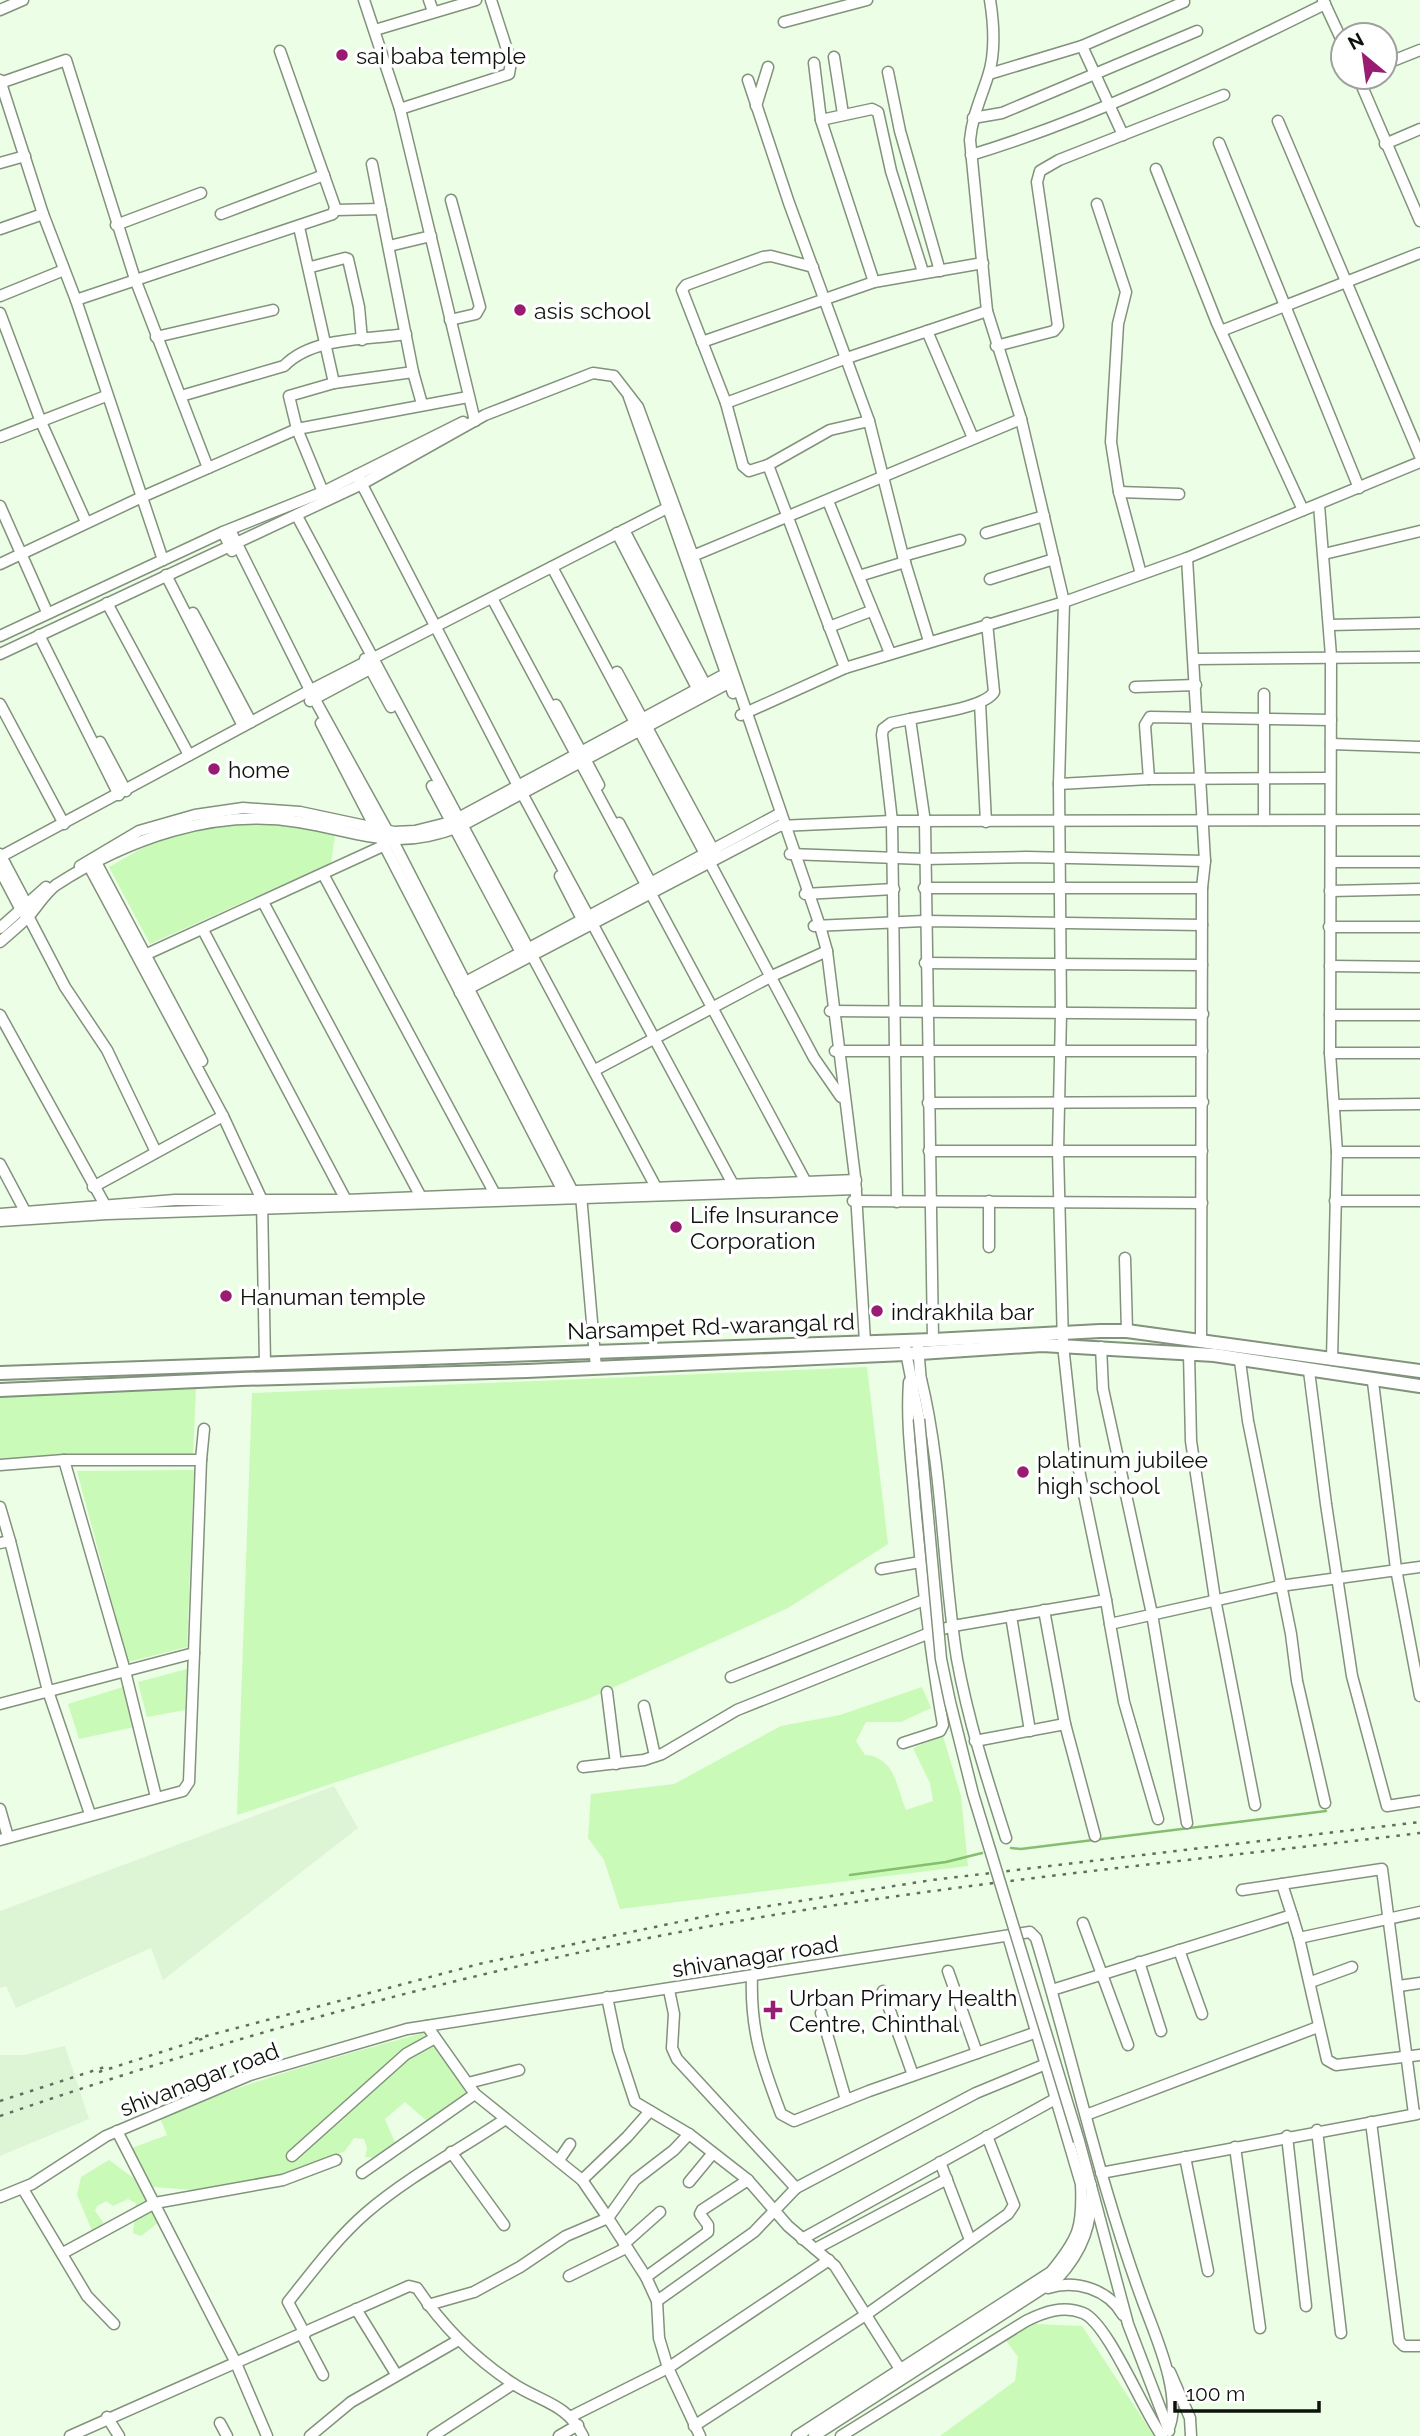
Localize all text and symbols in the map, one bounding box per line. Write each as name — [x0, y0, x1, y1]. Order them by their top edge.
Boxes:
north arrow — [1329, 21, 1399, 91]
text: N — [1344, 28, 1367, 54]
place label: sai baba temple — [356, 42, 526, 69]
marker: sai baba temple — [334, 47, 350, 63]
place label: asis school — [534, 297, 651, 324]
marker: asis school — [512, 302, 528, 318]
place label: home — [228, 756, 290, 783]
marker: home — [206, 761, 222, 777]
place label: Life Insurance Corporation — [690, 1201, 839, 1254]
marker: Life Insurance Corporation — [668, 1219, 684, 1235]
place label: Hanuman temple — [240, 1283, 426, 1310]
marker: Hanuman temple — [218, 1288, 234, 1304]
place label: indrakhila bar — [891, 1298, 1034, 1325]
marker: indrakhila bar — [869, 1303, 885, 1319]
street label: Narsampet Rd-warangal rd — [567, 1307, 855, 1345]
place label: platinum jubilee high school — [1037, 1446, 1208, 1499]
marker: platinum jubilee high school — [1015, 1464, 1031, 1480]
street label: shivanagar road — [670, 1929, 840, 1983]
place label: Urban Primary Health Centre, Chinthal — [789, 1984, 1017, 2037]
marker: Urban Primary Health Centre, Chinthal — [763, 2000, 783, 2020]
street label: shivanagar road — [116, 2036, 282, 2122]
scale bar — [1175, 2370, 1318, 2414]
text: 100 m — [1186, 2381, 1245, 2406]

